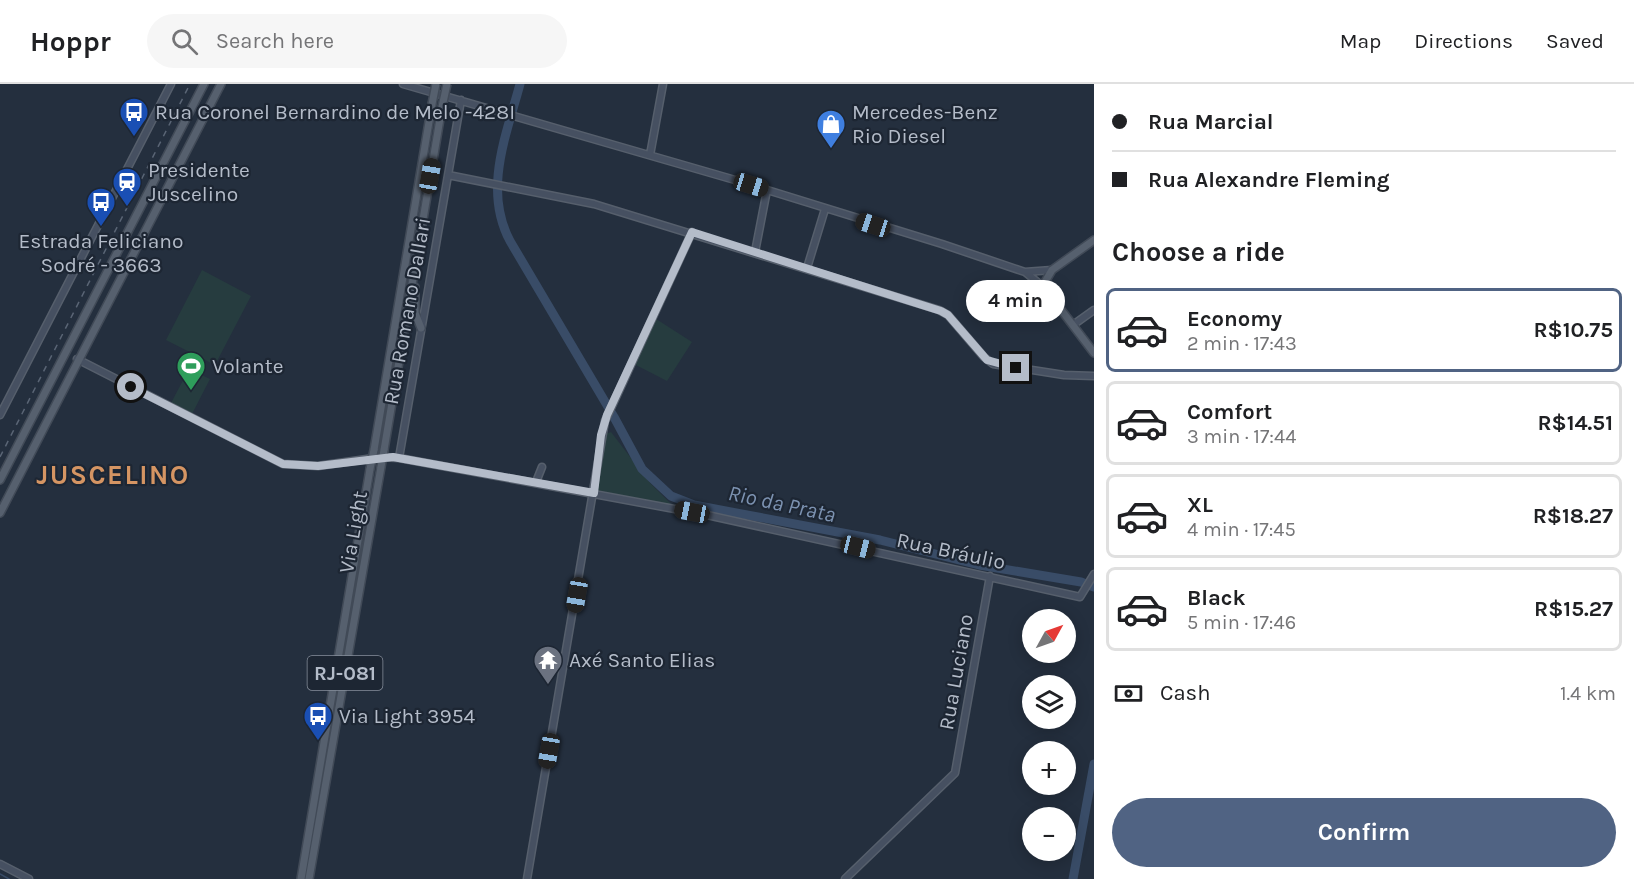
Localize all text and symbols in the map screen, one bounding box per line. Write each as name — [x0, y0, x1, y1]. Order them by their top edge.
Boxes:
search box — [147, 14, 567, 68]
text: Hoppr — [30, 25, 111, 58]
icon: search — [168, 25, 201, 58]
text: Search here — [216, 28, 334, 54]
text: Map — [1340, 29, 1381, 53]
text: Directions — [1414, 29, 1513, 53]
text: Saved — [1546, 29, 1604, 53]
bus stop icon: Rua Coronel Bernardino de Melo -428I — [118, 96, 150, 138]
place label: Rua Coronel Bernardino de Melo -428I — [155, 100, 515, 124]
place label: Mercedes-Benz Rio Diesel — [852, 100, 998, 148]
shop icon: Mercedes-Benz Rio Diesel — [815, 108, 847, 150]
text: Rua Marcial — [1148, 109, 1274, 135]
car — [418, 157, 442, 195]
place label: Presidente Juscelino — [148, 158, 250, 206]
station icon: Presidente Juscelino — [111, 166, 143, 208]
text: Rua Alexandre Fleming — [1148, 167, 1390, 193]
car — [731, 171, 771, 199]
bus stop icon: Estrada Feliciano Sodré - 3663 — [85, 186, 117, 228]
car — [853, 211, 893, 239]
street label: Rua Romano Dallari — [379, 216, 435, 406]
place label: Estrada Feliciano Sodré - 3663 — [18, 229, 184, 277]
text: Choose a ride — [1112, 236, 1285, 268]
callout: 4 min — [966, 281, 1066, 323]
text: 4 min — [988, 289, 1043, 312]
icon: car — [1115, 303, 1169, 357]
text: Economy — [1187, 306, 1282, 332]
text: R$10.75 — [1533, 317, 1613, 343]
text: 2 min · 17:43 — [1187, 332, 1297, 355]
sports icon: Volante — [175, 350, 207, 392]
place label: Volante — [212, 354, 283, 378]
route end — [1002, 354, 1029, 381]
route start — [117, 373, 144, 400]
icon: car — [1115, 396, 1169, 450]
text: Comfort — [1187, 399, 1272, 425]
text: R$14.51 — [1537, 410, 1613, 436]
text: 3 min · 17:44 — [1187, 425, 1296, 448]
district label: JUSCELINO — [36, 459, 190, 491]
water label: Rio da Prata — [726, 480, 838, 528]
street label: Via Light — [334, 489, 372, 575]
icon: car — [1115, 489, 1169, 543]
text: XL — [1187, 492, 1213, 518]
car — [673, 500, 711, 524]
text: R$18.27 — [1533, 503, 1613, 529]
text: 4 min · 17:45 — [1187, 518, 1296, 541]
street label: Rua Bráulio — [894, 528, 1008, 574]
car — [838, 534, 878, 560]
car — [565, 576, 589, 614]
icon: car — [1115, 582, 1169, 636]
text: Black — [1187, 585, 1246, 611]
text: R$15.27 — [1534, 596, 1613, 622]
north arrow — [1022, 609, 1076, 663]
map controls — [1022, 609, 1076, 861]
text: 5 min · 17:46 — [1187, 611, 1296, 634]
street label: Rua Luciano — [934, 612, 978, 732]
temple icon: Axé Santo Elias — [532, 644, 564, 686]
place label: Axé Santo Elias — [569, 648, 715, 672]
road number: RJ-081 — [308, 656, 382, 690]
button: layers — [1022, 675, 1076, 729]
icon: cash — [1112, 677, 1145, 710]
text: Cash — [1160, 680, 1210, 706]
text: 1.4 km — [1560, 682, 1616, 705]
bus stop icon: Via Light 3954 — [302, 700, 334, 742]
place label: Via Light 3954 — [339, 704, 476, 728]
car — [537, 732, 561, 770]
button: + — [1022, 741, 1076, 795]
button: Confirm — [1112, 798, 1616, 867]
button: − — [1022, 807, 1076, 861]

